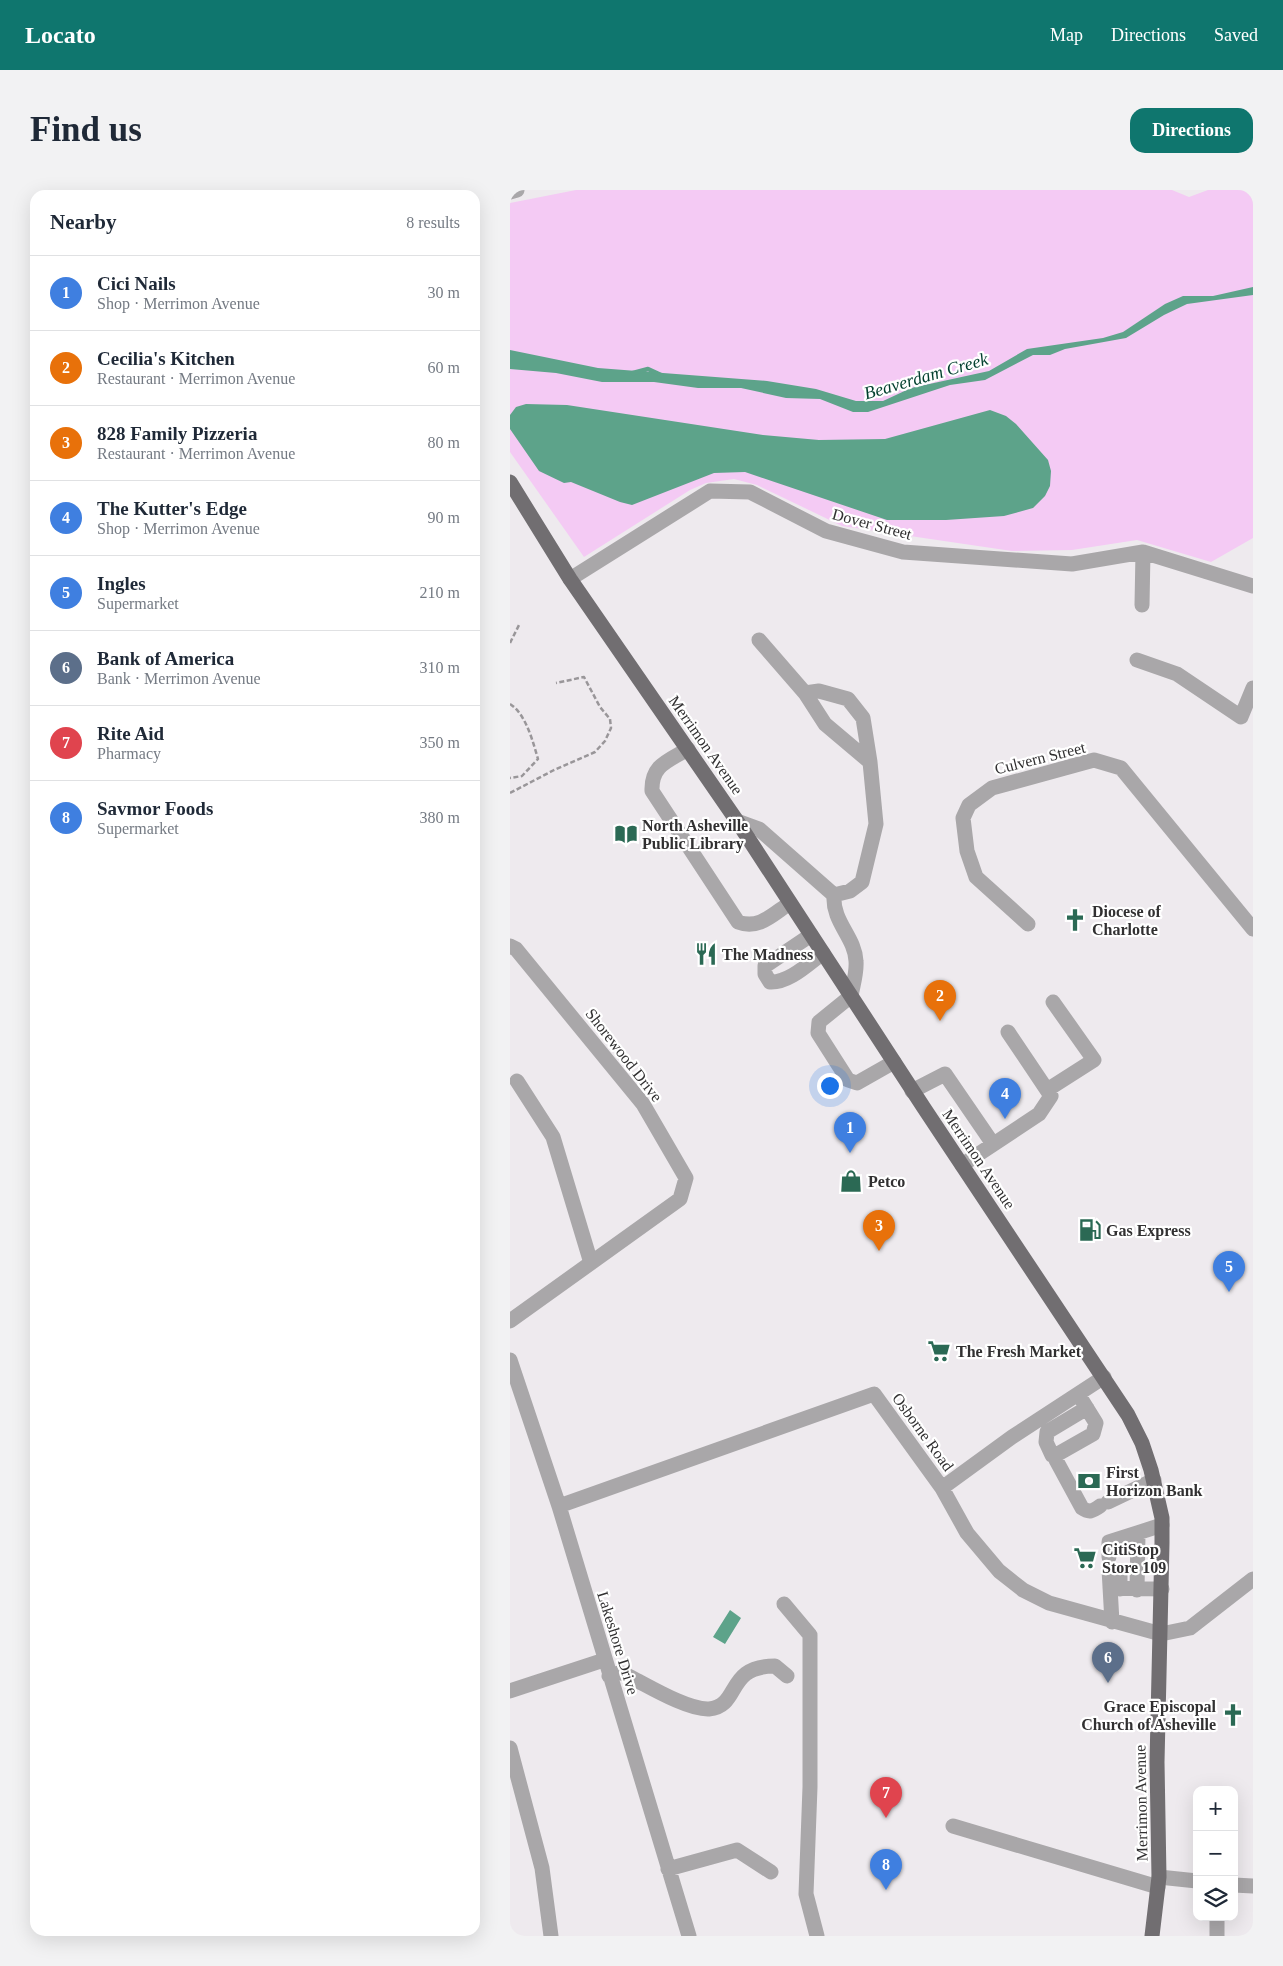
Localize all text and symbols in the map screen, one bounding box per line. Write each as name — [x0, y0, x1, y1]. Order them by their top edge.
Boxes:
text: Locato — [25, 22, 96, 48]
text: Map — [1050, 25, 1083, 45]
text: Directions — [1111, 25, 1186, 45]
text: Saved — [1214, 25, 1258, 45]
button: Directions — [1130, 108, 1253, 153]
text: Find us — [30, 110, 142, 149]
text: Nearby — [50, 210, 117, 234]
text: 8 results — [406, 214, 460, 231]
text: Cici Nails — [97, 273, 176, 294]
text: 1 — [62, 284, 70, 301]
text: 30 m — [428, 284, 460, 301]
text: Shop · Merrimon Avenue — [97, 295, 260, 312]
text: Cecilia's Kitchen — [97, 348, 235, 369]
water label: Beaverdam Creek — [862, 348, 991, 403]
text: 2 — [62, 359, 70, 376]
text: 60 m — [428, 359, 460, 376]
text: Restaurant · Merrimon Avenue — [97, 370, 295, 387]
text: 828 Family Pizzeria — [97, 423, 257, 444]
text: 3 — [62, 434, 70, 451]
text: 80 m — [428, 434, 460, 451]
text: Restaurant · Merrimon Avenue — [97, 445, 295, 462]
text: The Kutter's Edge — [97, 498, 247, 519]
street label: Dover Street — [831, 505, 914, 543]
text: 4 — [62, 509, 70, 526]
text: 90 m — [428, 509, 460, 526]
text: Shop · Merrimon Avenue — [97, 520, 260, 537]
text: Ingles — [97, 573, 146, 594]
text: 5 — [62, 584, 70, 601]
text: 210 m — [420, 584, 460, 601]
text: Supermarket — [97, 595, 179, 612]
text: Bank of America — [97, 648, 234, 669]
text: 6 — [62, 659, 70, 676]
text: 310 m — [420, 659, 460, 676]
text: Bank · Merrimon Avenue — [97, 670, 261, 687]
street label: Merrimon Avenue — [666, 692, 746, 798]
text: Rite Aid — [97, 723, 164, 744]
text: 7 — [62, 734, 70, 751]
text: 350 m — [420, 734, 460, 751]
street label: Culvern Street — [993, 738, 1088, 777]
text: Pharmacy — [97, 745, 161, 762]
text: Savmor Foods — [97, 798, 213, 819]
text: 8 — [62, 809, 70, 826]
text: 380 m — [420, 809, 460, 826]
place label: North Asheville Public Library — [642, 817, 748, 853]
text: Supermarket — [97, 820, 179, 837]
library icon: North Asheville Public Library — [613, 821, 639, 847]
place label: Diocese of Charlotte — [1092, 903, 1162, 938]
church icon: Diocese of Charlotte — [1062, 907, 1088, 933]
restaurant icon: The Madness — [693, 941, 719, 967]
place label: The Madness — [722, 946, 813, 963]
pin: 2 — [924, 980, 956, 1021]
street label: Shorewood Drive — [582, 1005, 666, 1105]
your location — [817, 1073, 843, 1099]
pin: 4 — [989, 1078, 1021, 1119]
street label: Merrimon Avenue — [939, 1106, 1019, 1212]
pin: 1 — [834, 1112, 866, 1153]
shop icon: Petco — [838, 1168, 864, 1194]
place label: Petco — [868, 1173, 905, 1190]
pin: 3 — [863, 1210, 895, 1251]
fuel station icon: Gas Express — [1077, 1217, 1103, 1243]
place label: Gas Express — [1106, 1222, 1191, 1240]
pin: 5 — [1213, 1251, 1245, 1292]
supermarket icon: The Fresh Market — [926, 1338, 952, 1364]
place label: The Fresh Market — [956, 1343, 1082, 1360]
street label: Osborne Road — [889, 1390, 957, 1474]
place label: First Horizon Bank — [1106, 1464, 1203, 1499]
bank icon: First Horizon Bank — [1076, 1468, 1102, 1494]
place label: CitiStop Store 109 — [1102, 1541, 1166, 1576]
supermarket icon: CitiStop Store 109 — [1072, 1545, 1098, 1571]
street label: Lakeshore Drive — [594, 1589, 642, 1697]
pin: 6 — [1092, 1642, 1124, 1683]
place label: Grace Episcopal Church of Asheville — [1081, 1698, 1217, 1733]
church icon: Grace Episcopal Church of Asheville — [1220, 1702, 1246, 1728]
street label: Merrimon Avenue — [1131, 1745, 1151, 1861]
pin: 7 — [870, 1777, 902, 1818]
map controls — [1193, 1786, 1238, 1921]
button: + — [1193, 1786, 1238, 1831]
button: − — [1193, 1831, 1238, 1876]
pin: 8 — [870, 1849, 902, 1890]
button: layers — [1193, 1876, 1238, 1921]

